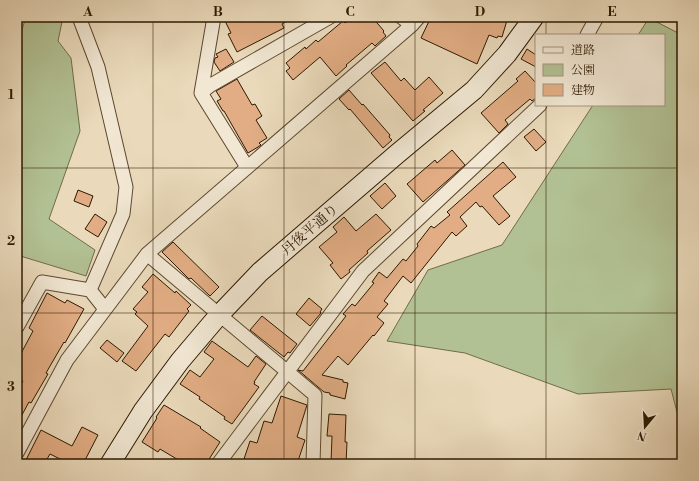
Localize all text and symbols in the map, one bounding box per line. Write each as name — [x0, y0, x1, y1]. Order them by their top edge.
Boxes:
text: A — [82, 4, 93, 20]
text: B — [213, 4, 223, 20]
text: C — [345, 4, 355, 20]
text: D — [475, 4, 485, 20]
text: E — [607, 4, 617, 20]
legend — [535, 34, 665, 106]
text: 道路 — [571, 43, 595, 58]
text: 公園 — [571, 63, 595, 78]
text: 建物 — [571, 83, 595, 98]
text: 1 — [8, 87, 15, 103]
street label: 丹後平通り — [278, 200, 342, 260]
text: 2 — [7, 233, 15, 249]
text: 3 — [7, 379, 15, 395]
north arrow — [625, 407, 665, 447]
text: N — [636, 427, 649, 444]

